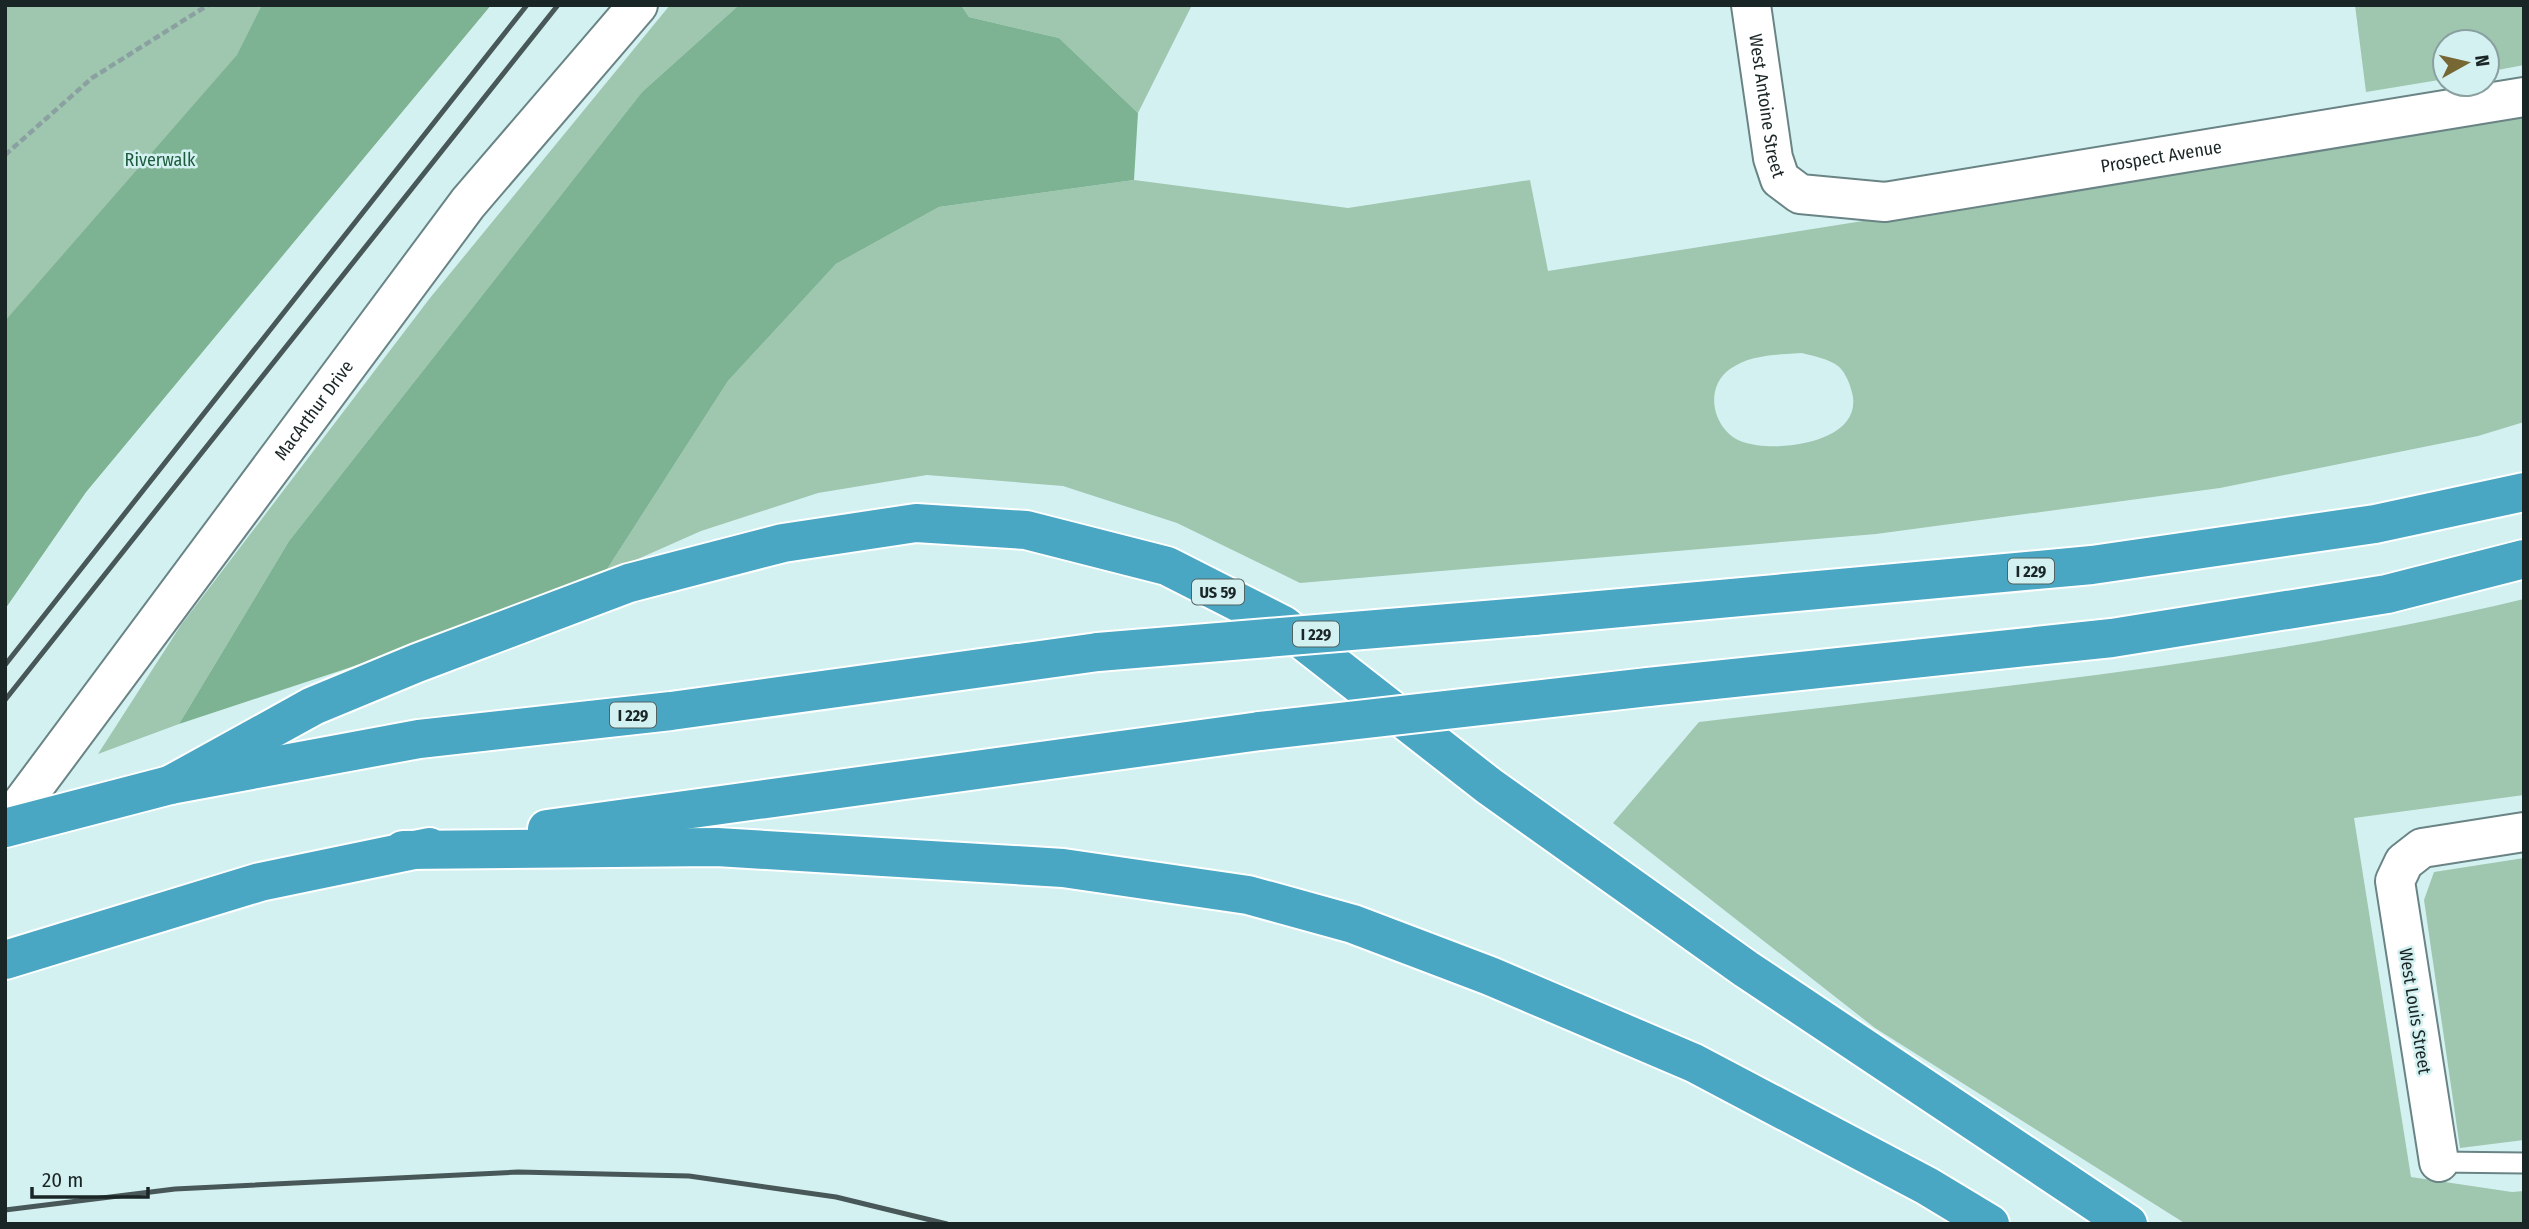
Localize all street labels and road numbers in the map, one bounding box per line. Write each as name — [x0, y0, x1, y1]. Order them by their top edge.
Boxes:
street label: West Antoine Street — [1744, 32, 1790, 181]
street label: Prospect Avenue — [2099, 136, 2224, 177]
street label: MacArthur Drive — [270, 356, 358, 464]
road number: I 229 — [2008, 558, 2054, 584]
road number: US 59 — [1192, 580, 1244, 604]
road number: I 229 — [1293, 622, 1339, 646]
road number: I 229 — [610, 702, 656, 728]
street label: West Louis Street — [2394, 946, 2436, 1076]

